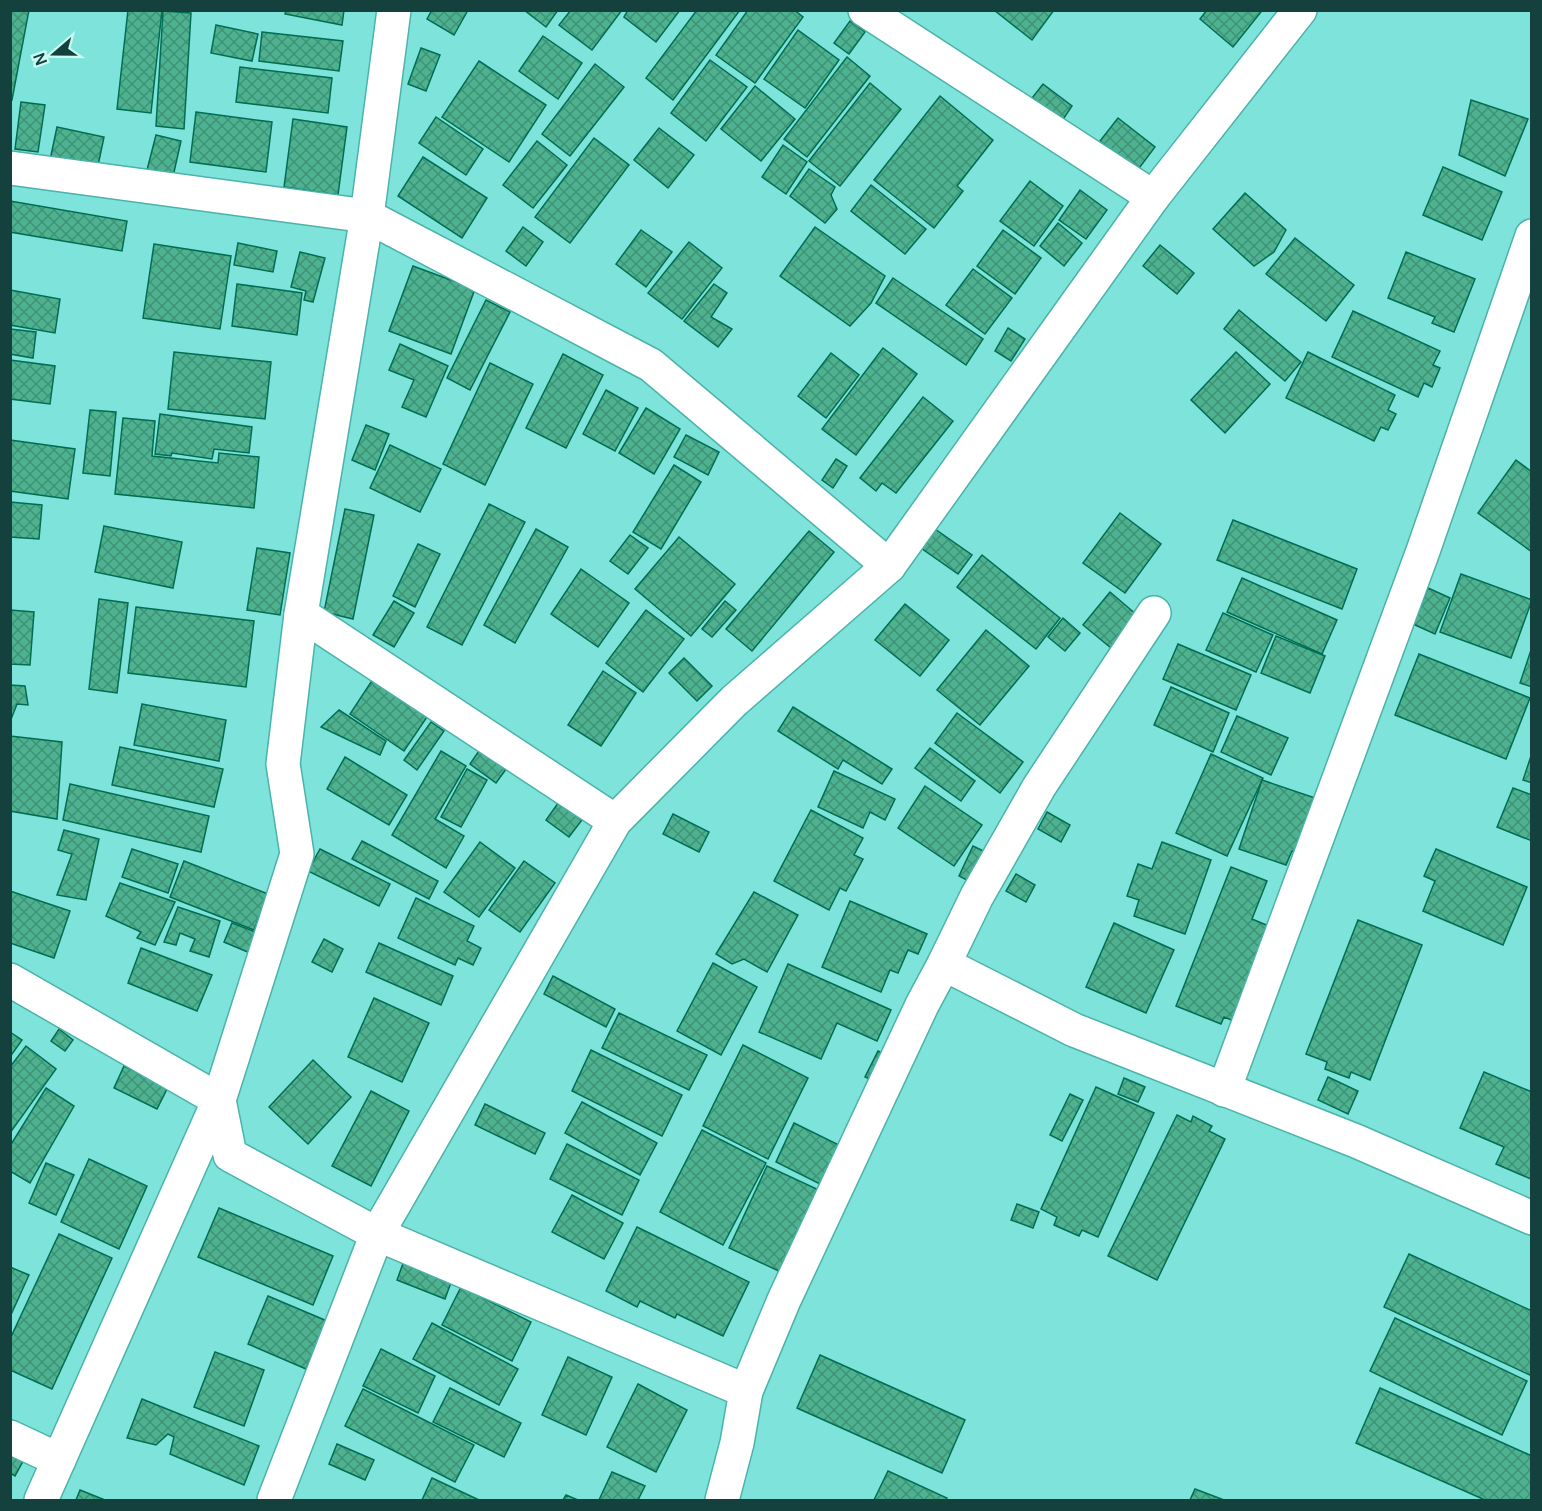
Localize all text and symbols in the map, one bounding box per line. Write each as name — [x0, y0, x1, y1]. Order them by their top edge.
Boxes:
north arrow — [24, 24, 84, 84]
text: N — [28, 50, 52, 68]

